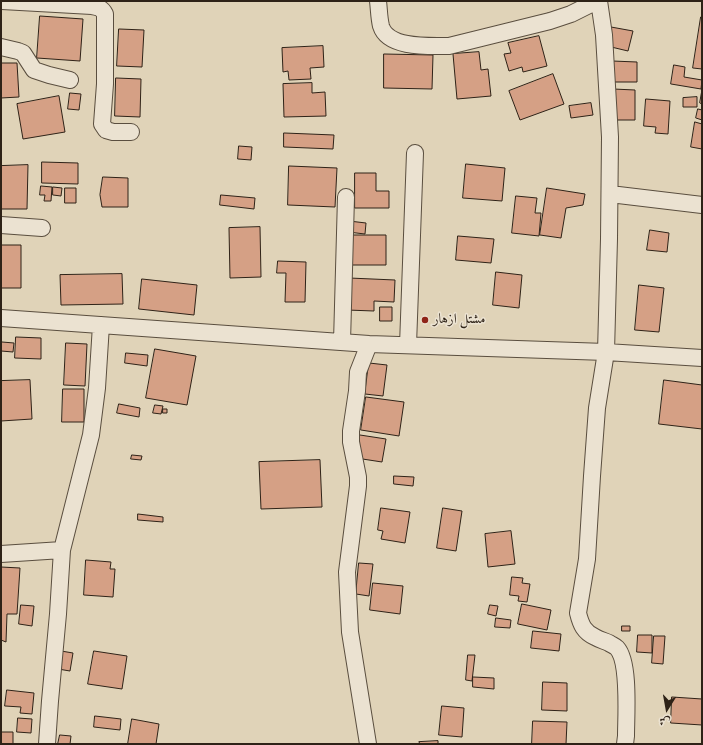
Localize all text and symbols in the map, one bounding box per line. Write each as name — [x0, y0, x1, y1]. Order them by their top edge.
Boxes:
place label: مشتل ازهار — [433, 312, 485, 328]
marker: مشتل ازهار — [420, 315, 430, 325]
north arrow — [647, 689, 687, 729]
text: ش — [658, 713, 671, 729]

